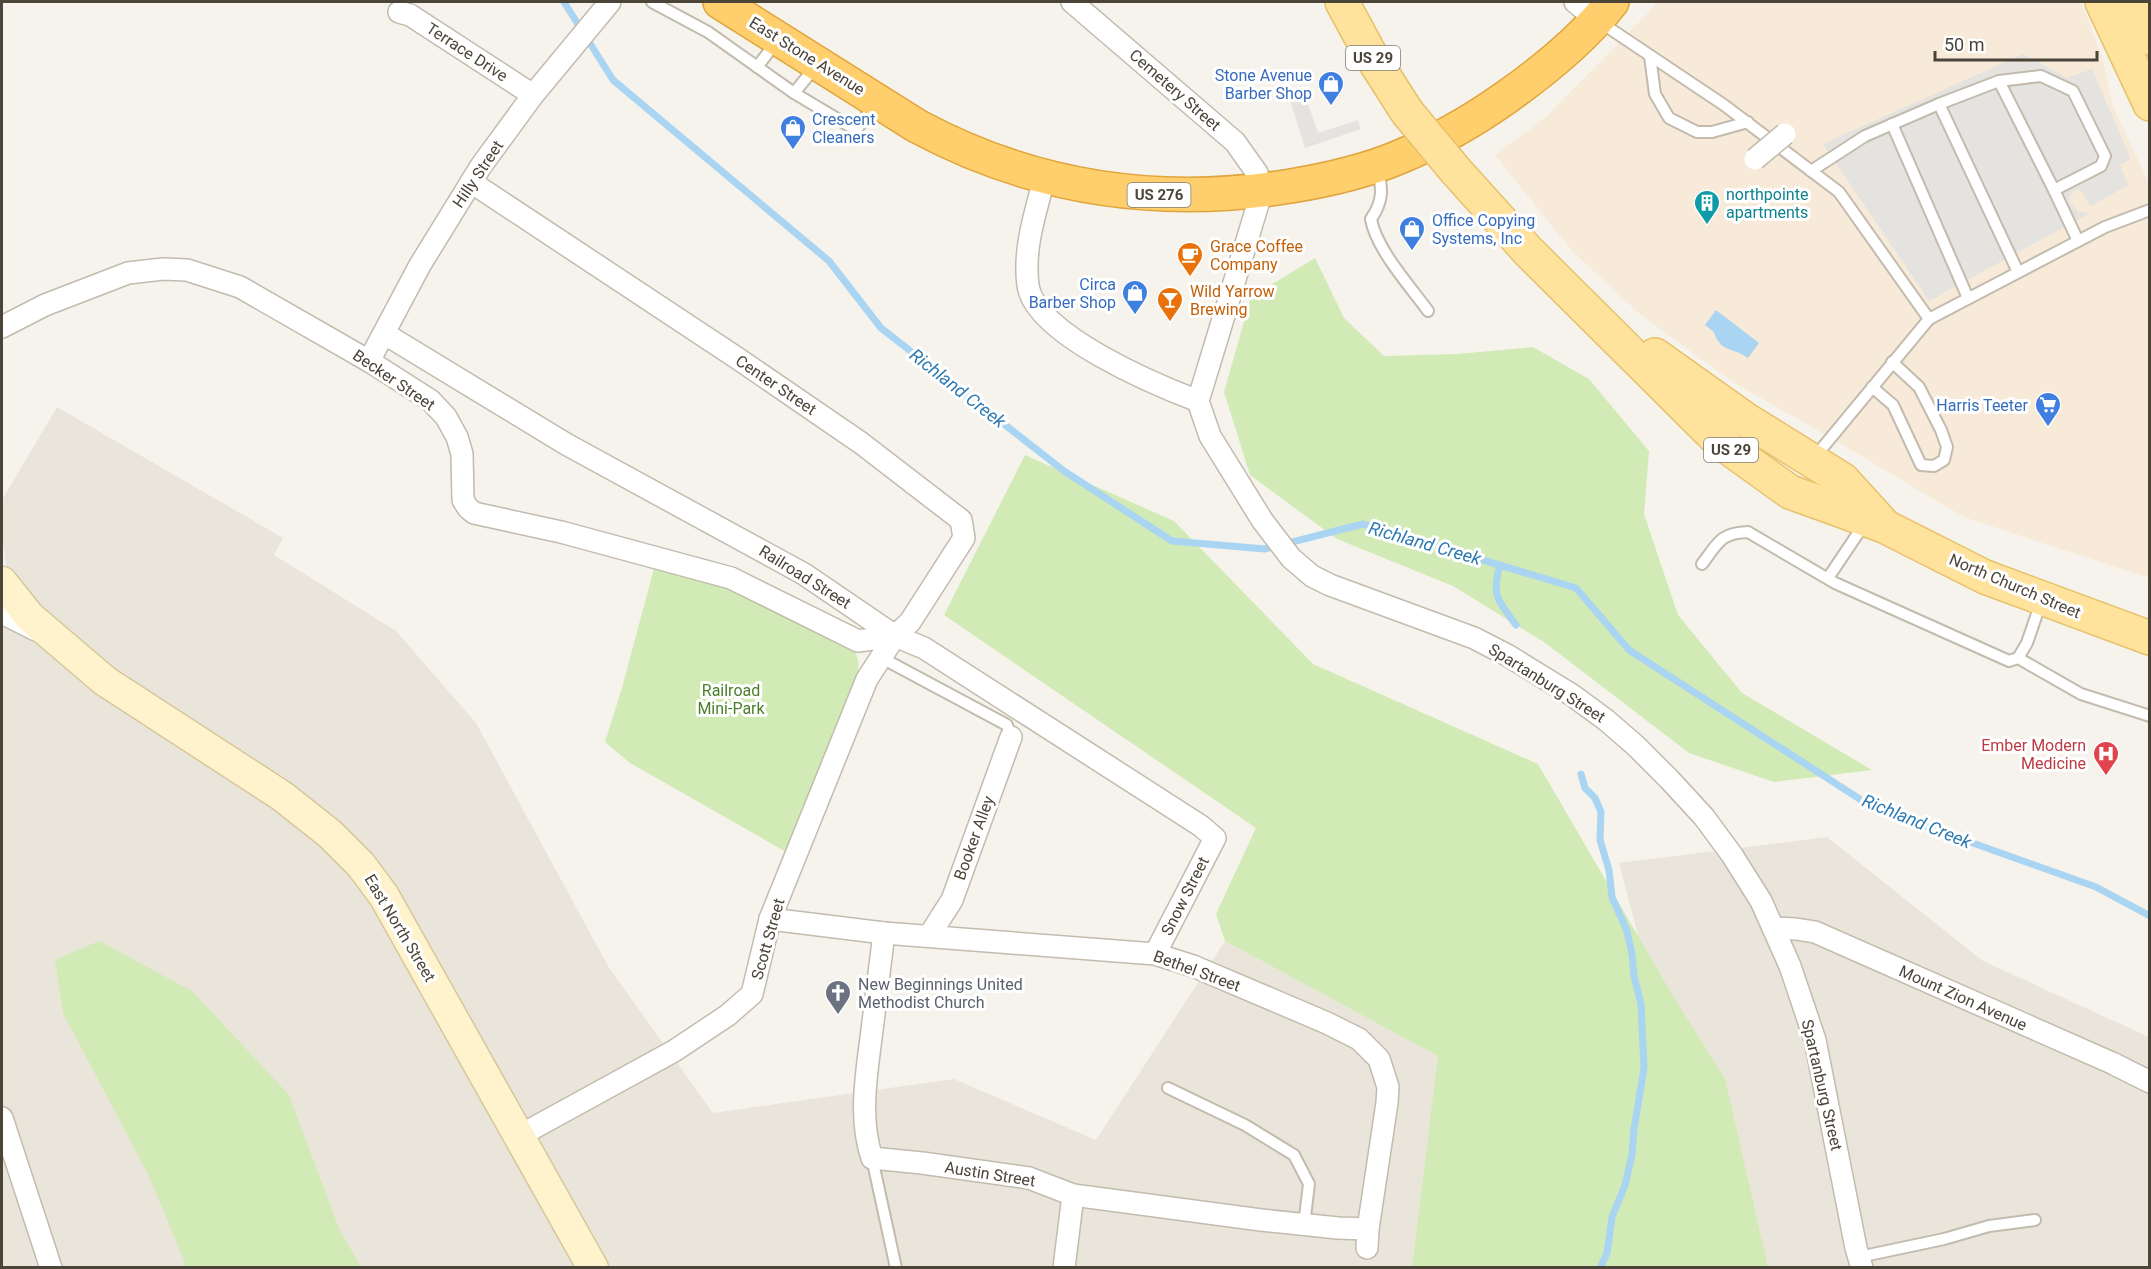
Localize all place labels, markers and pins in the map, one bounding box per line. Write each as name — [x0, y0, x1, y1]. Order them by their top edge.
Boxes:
place label: Stone Avenue Barber Shop — [1215, 66, 1312, 103]
shop icon: Stone Avenue Barber Shop — [1316, 69, 1346, 107]
place label: Crescent Cleaners — [812, 110, 875, 147]
shop icon: Crescent Cleaners — [778, 113, 808, 151]
place label: northpointe apartments — [1726, 185, 1808, 222]
building icon: northpointe apartments — [1692, 188, 1722, 226]
place label: Office Copying Systems, Inc — [1432, 211, 1535, 248]
shop icon: Office Copying Systems, Inc — [1397, 214, 1427, 252]
place label: Grace Coffee Company — [1210, 237, 1303, 274]
cafe icon: Grace Coffee Company — [1175, 240, 1205, 278]
place label: Circa Barber Shop — [1029, 275, 1116, 312]
shop icon: Circa Barber Shop — [1120, 278, 1150, 316]
place label: Wild Yarrow Brewing — [1190, 282, 1275, 319]
bar icon: Wild Yarrow Brewing — [1155, 285, 1185, 323]
supermarket icon: Harris Teeter — [2033, 390, 2063, 428]
place label: Harris Teeter — [1936, 396, 2029, 415]
place label: Ember Modern Medicine — [1981, 736, 2086, 773]
hospital icon: Ember Modern Medicine — [2091, 739, 2121, 777]
place label: New Beginnings United Methodist Church — [858, 975, 1023, 1012]
church icon: New Beginnings United Methodist Church — [823, 978, 853, 1016]

